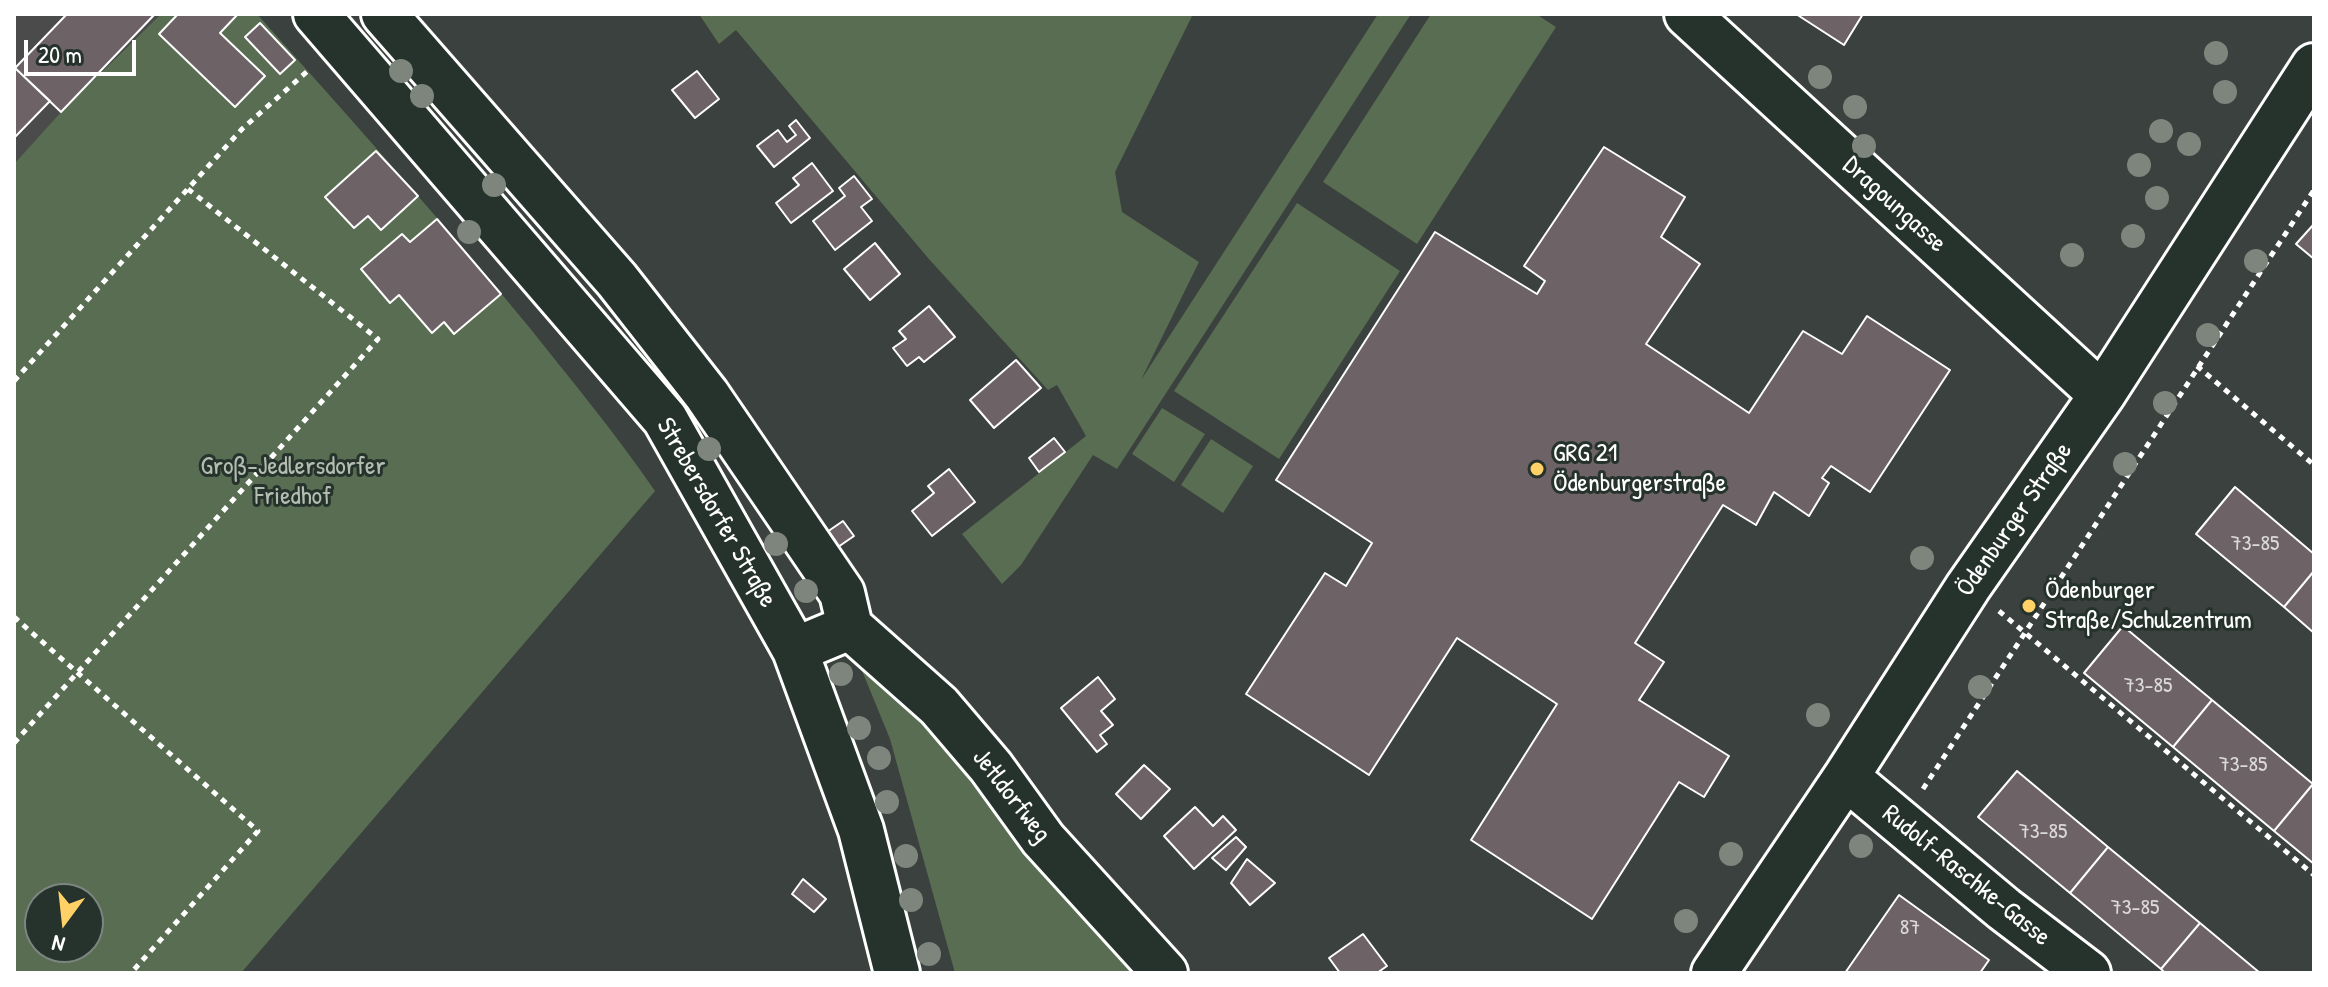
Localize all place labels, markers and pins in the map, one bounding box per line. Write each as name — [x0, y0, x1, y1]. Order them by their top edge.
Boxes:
place label: GRG 21 Ödenburgerstraße — [1553, 438, 1726, 500]
marker: GRG 21 Ödenburgerstraße — [1528, 460, 1546, 478]
place label: Ödenburger Straße/Schulzentrum — [2045, 575, 2252, 636]
marker: Ödenburger Straße/Schulzentrum — [2020, 597, 2038, 615]

